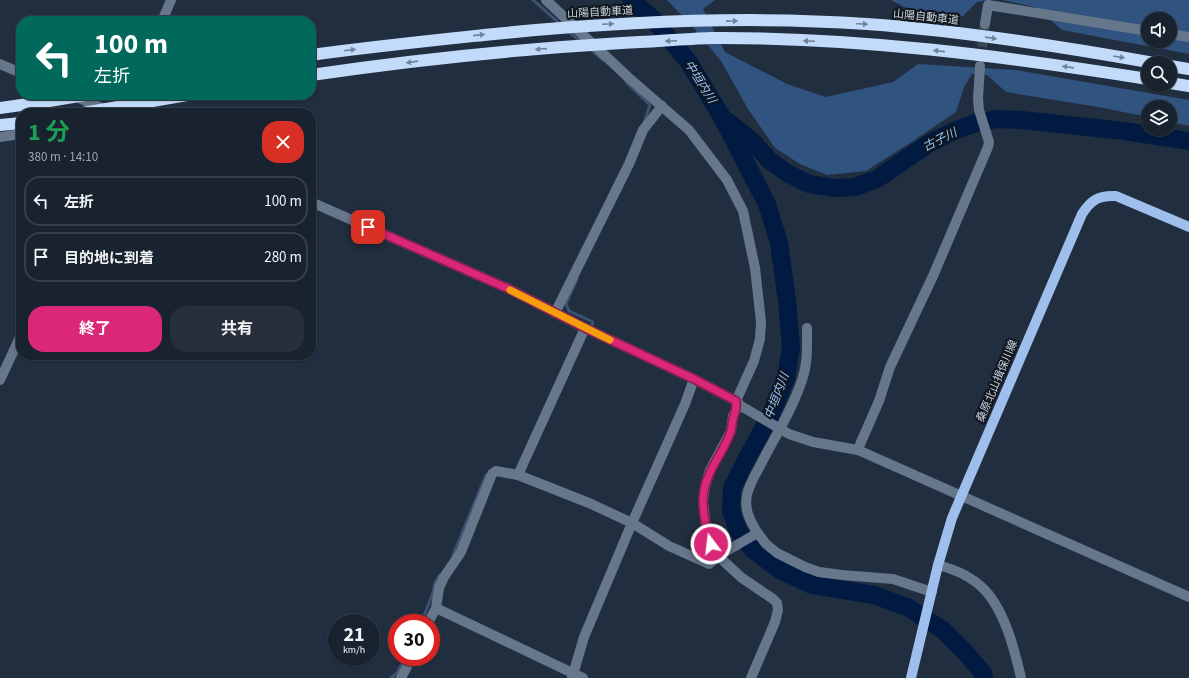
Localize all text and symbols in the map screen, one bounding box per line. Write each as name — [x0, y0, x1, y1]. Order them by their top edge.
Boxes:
street label: 山陽自動車道 — [567, 3, 633, 21]
street label: 山陽自動車道 — [892, 6, 960, 28]
map controls — [1141, 12, 1177, 136]
button: sound — [1141, 12, 1177, 48]
one-way arrow — [726, 18, 739, 24]
one-way arrow — [856, 20, 868, 27]
one-way arrow — [602, 21, 615, 27]
text: 100 m — [94, 24, 168, 64]
icon: left — [28, 32, 80, 84]
one-way arrow — [473, 32, 485, 39]
one-way arrow — [985, 35, 997, 41]
one-way arrow — [665, 37, 677, 44]
one-way arrow — [803, 38, 815, 45]
one-way arrow — [535, 45, 547, 52]
one-way arrow — [344, 47, 356, 53]
one-way arrow — [933, 48, 945, 54]
one-way arrow — [1113, 54, 1126, 60]
button: search — [1141, 56, 1177, 92]
water label: 中垣内川 — [680, 57, 721, 109]
one-way arrow — [405, 58, 418, 65]
text: 左折 — [94, 64, 130, 89]
one-way arrow — [1062, 64, 1074, 70]
button: layers — [1141, 100, 1177, 136]
text: 1 分 — [28, 115, 69, 150]
button: close — [262, 121, 304, 163]
water label: 古子川 — [920, 123, 962, 156]
text: 380 m · 14:10 — [28, 148, 98, 166]
icon: left — [30, 190, 52, 212]
text: 100 m — [264, 191, 302, 212]
text: 左折 — [64, 192, 94, 213]
pin — [351, 210, 385, 244]
icon: arrive — [357, 216, 379, 238]
icon: arrive — [30, 246, 52, 268]
text: 280 m — [264, 247, 302, 268]
text: 目的地に到着 — [64, 248, 154, 269]
button: 終了 — [28, 306, 162, 352]
button: 共有 — [170, 306, 304, 352]
street label: 桑原北山揖保川線 — [973, 338, 1021, 424]
water label: 中垣内川 — [760, 369, 794, 421]
position arrow — [690, 523, 732, 565]
speed limit sign: 30 — [388, 614, 440, 666]
text: 21 — [343, 621, 365, 649]
text: km/h — [343, 643, 365, 657]

